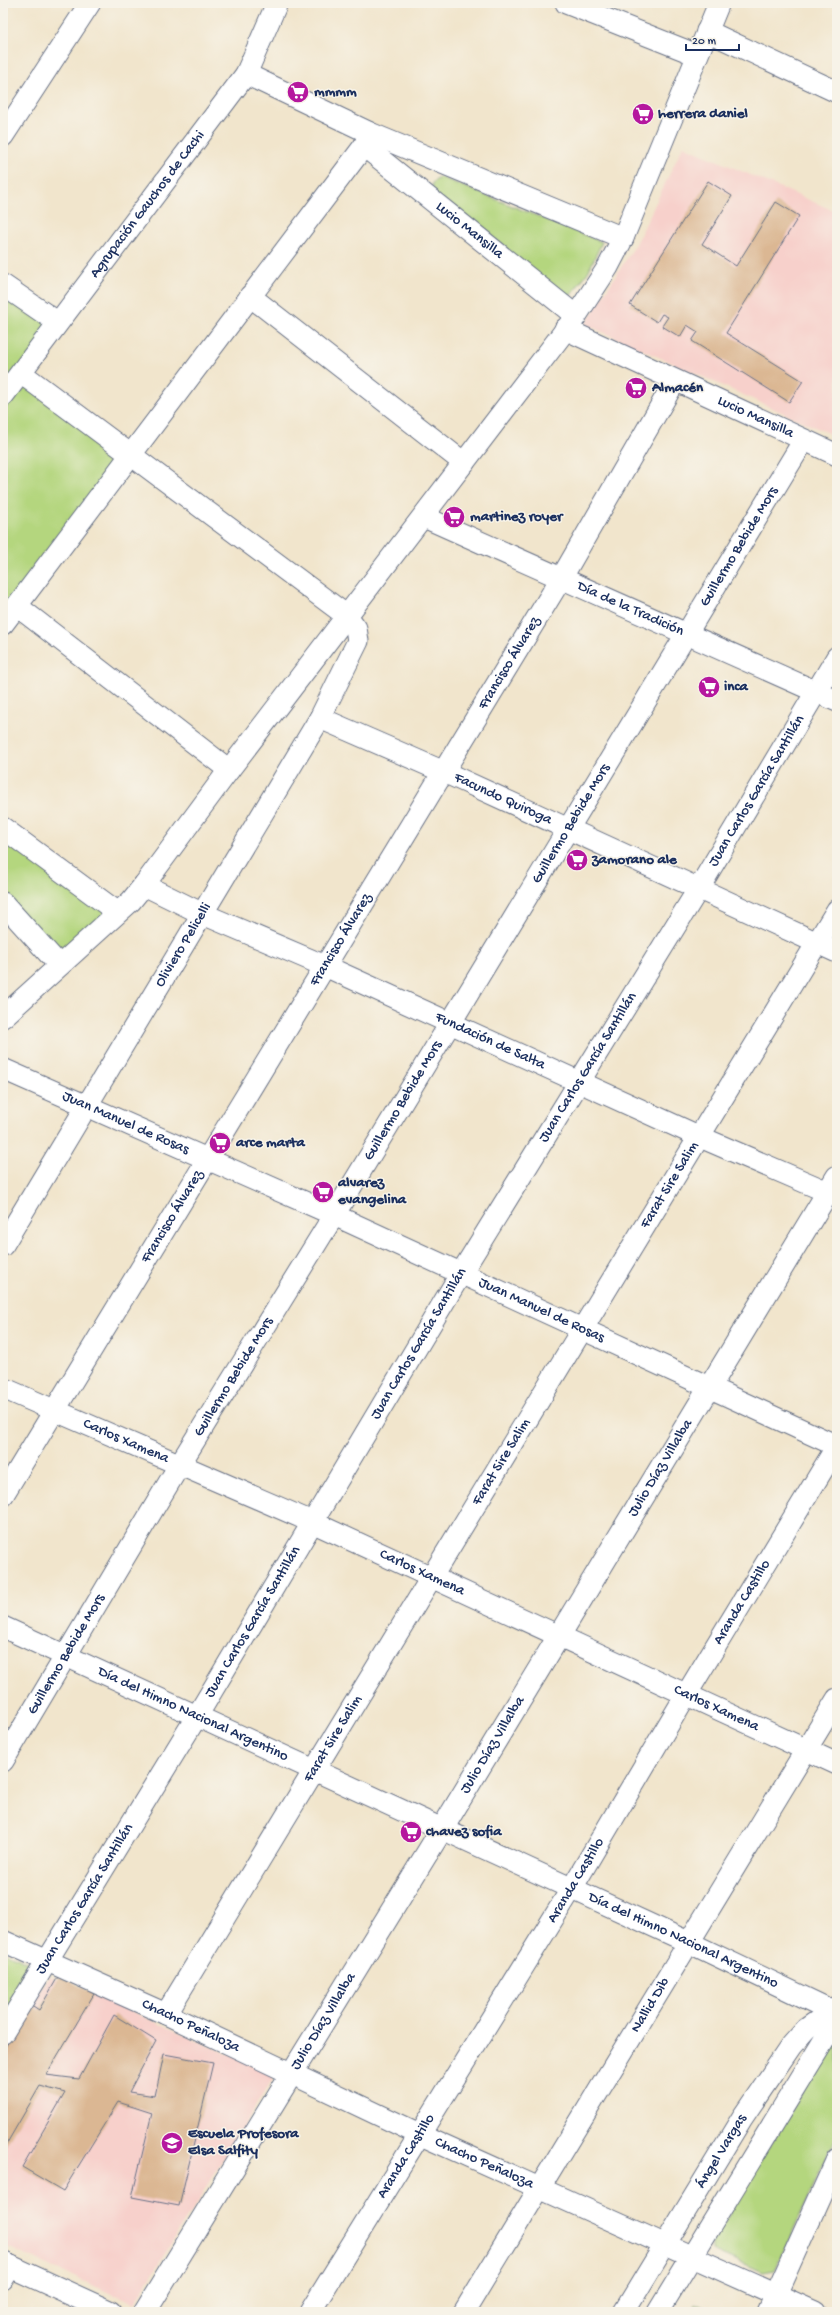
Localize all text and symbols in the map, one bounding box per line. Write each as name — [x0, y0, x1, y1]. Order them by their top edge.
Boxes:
scale bar — [686, 26, 739, 52]
text: 20 m — [692, 35, 717, 49]
supermarket icon: mmmm — [285, 79, 311, 105]
place label: mmmm — [314, 83, 357, 101]
supermarket icon: herrera daniel — [630, 101, 656, 127]
place label: herrera daniel — [658, 105, 749, 123]
street label: Agrupación Gauchos de Cachi — [86, 127, 209, 282]
street label: Lucio Mansilla — [432, 198, 507, 264]
supermarket icon: Almacén — [623, 375, 649, 401]
place label: Almacén — [651, 379, 704, 397]
street label: Lucio Mansilla — [715, 392, 797, 443]
street label: Guillermo Bebide Mors — [696, 483, 783, 610]
supermarket icon: martinez royer — [441, 504, 467, 530]
place label: martinez royer — [470, 508, 564, 526]
street label: Día de la Tradición — [573, 577, 687, 641]
street label: Francisco Álvarez — [474, 613, 545, 714]
supermarket icon: inca — [696, 674, 722, 700]
place label: inca — [724, 678, 748, 696]
street label: Juan Carlos García Santillán — [705, 712, 809, 870]
street label: Guillermo Bebide Mors — [528, 760, 615, 887]
street label: Facundo Quiroga — [450, 768, 555, 829]
supermarket icon: zamorano ale — [564, 847, 590, 873]
place label: zamorano ale — [591, 851, 678, 869]
street label: Francisco Álvarez — [305, 890, 376, 990]
street label: Oliviero Pelicelli — [151, 900, 216, 991]
street label: Juan Carlos García Santillán — [535, 989, 641, 1146]
street label: Fundación de Salta — [431, 1008, 549, 1074]
street label: Guillermo Bebide Mors — [360, 1037, 447, 1164]
street label: Juan Manuel de Rosas — [59, 1087, 192, 1159]
supermarket icon: arce marta — [207, 1130, 233, 1156]
place label: arce marta — [235, 1134, 305, 1152]
street label: Farat Sire Salim — [636, 1138, 703, 1233]
street label: Francisco Álvarez — [137, 1166, 208, 1267]
place label: alvarez evangelina — [337, 1174, 407, 1209]
supermarket icon: alvarez evangelina — [310, 1179, 336, 1205]
street label: Juan Carlos García Santillán — [367, 1265, 471, 1423]
street label: Juan Manuel de Rosas — [476, 1274, 608, 1347]
street label: Guillermo Bebide Mors — [190, 1314, 278, 1440]
street label: Carlos Xamena — [80, 1415, 172, 1468]
street label: Farat Sire Salim — [468, 1415, 535, 1510]
street label: Julio Díaz Villalba — [624, 1416, 697, 1520]
street label: Juan Carlos García Santillán — [201, 1543, 305, 1701]
street label: Carlos Xamena — [376, 1545, 468, 1600]
street label: Aranda Castillo — [710, 1556, 775, 1648]
street label: Guillermo Bebide Mors — [24, 1591, 110, 1718]
street label: Día del Himno Nacional Argentino — [94, 1662, 291, 1766]
street label: Carlos Xamena — [671, 1681, 763, 1736]
street label: Farat Sire Salim — [299, 1692, 367, 1787]
street label: Julio Díaz Villalba — [456, 1693, 529, 1797]
supermarket icon: chavez sofia — [398, 1819, 424, 1845]
street label: Juan Carlos García Santillán — [32, 1820, 138, 1978]
place label: chavez sofia — [426, 1823, 502, 1841]
street label: Aranda Castillo — [544, 1834, 609, 1926]
street label: Día del Himno Nacional Argentino — [584, 1888, 781, 1993]
street label: Julio Díaz Villalba — [287, 1969, 361, 2073]
street label: Nallid Dib — [627, 1974, 674, 2036]
street label: Chacho Peñaloza — [139, 1995, 243, 2057]
street label: Aranda Castillo — [373, 2111, 439, 2202]
street label: Ángel Vargas — [692, 2111, 751, 2192]
place label: Escuela Profesora Elsa Salfity — [188, 2125, 299, 2160]
school or university icon: Escuela Profesora Elsa Salfity — [159, 2130, 185, 2156]
street label: Chacho Peñaloza — [432, 2133, 537, 2194]

